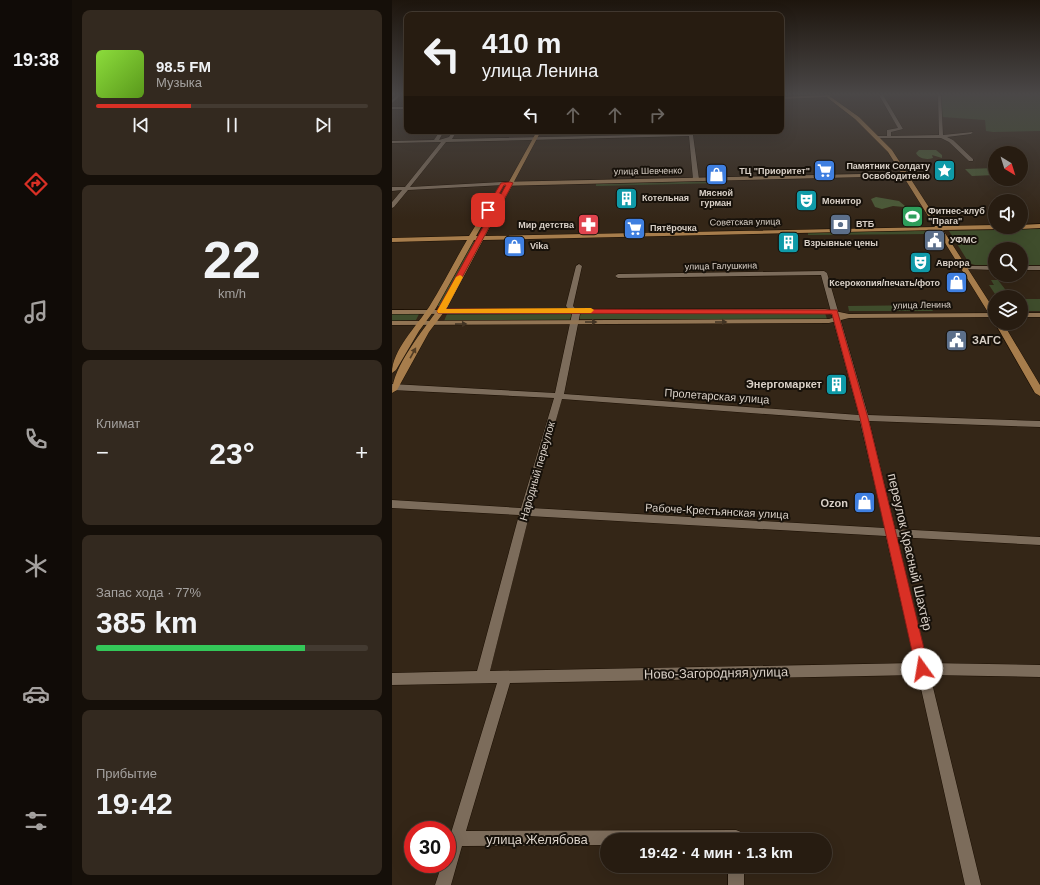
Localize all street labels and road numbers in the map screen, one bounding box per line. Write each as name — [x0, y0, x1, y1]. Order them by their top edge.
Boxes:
street label: улица Шевченко — [614, 165, 682, 177]
street label: Советская улица — [710, 216, 780, 228]
street label: улица Галушкина — [685, 260, 757, 272]
street label: улица Ленина — [893, 299, 951, 311]
street label: Пролетарская улица — [664, 386, 771, 406]
street label: Народный переулок — [517, 420, 557, 522]
street label: переулок Красный Шахтёр — [885, 472, 935, 632]
street label: Рабоче-Крестьянская улица — [645, 501, 790, 521]
street label: Ново-Загородняя улица — [644, 664, 789, 682]
street label: улица Желябова — [486, 832, 588, 847]

